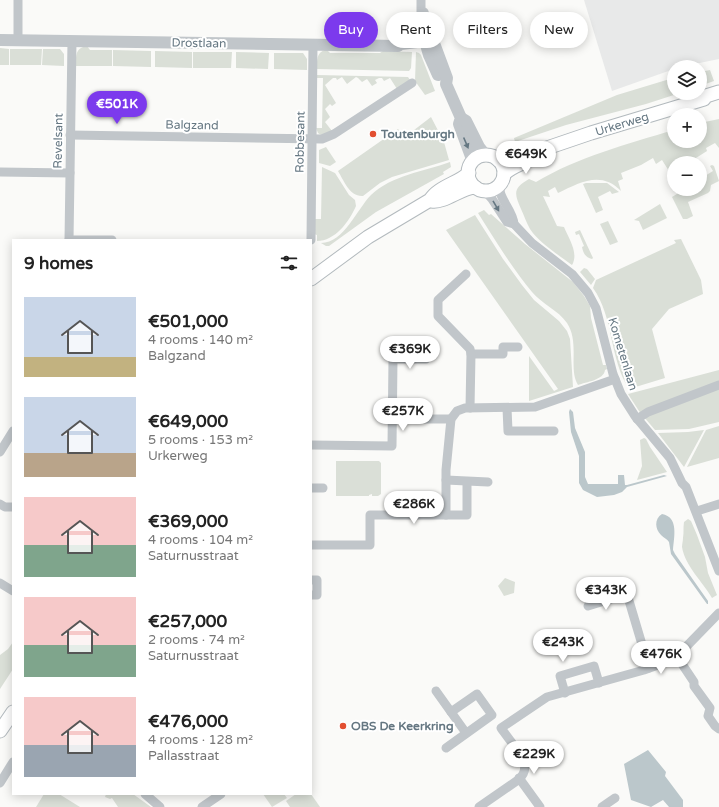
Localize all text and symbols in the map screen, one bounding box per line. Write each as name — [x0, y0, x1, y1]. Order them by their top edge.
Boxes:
chip: Buy — [324, 12, 378, 48]
chip: Rent — [386, 12, 445, 48]
chip: Filters — [453, 12, 522, 48]
chip: New — [530, 12, 588, 48]
street label: Drostlaan — [172, 36, 226, 50]
map controls — [667, 60, 707, 196]
button: layers — [667, 60, 707, 100]
pin: €501K — [89, 91, 145, 125]
text: €501K — [96, 96, 138, 112]
button: + — [667, 108, 707, 148]
street label: Urkerweg — [594, 109, 650, 139]
street label: Robbesant — [292, 110, 308, 173]
street label: Revelsant — [51, 113, 65, 169]
street label: Balgzand — [165, 118, 219, 132]
place label: Toutenburgh — [380, 127, 455, 142]
marker: Toutenburgh — [368, 129, 378, 139]
one-way arrow — [464, 137, 470, 149]
pin: €649K — [498, 141, 554, 175]
text: €649K — [505, 146, 547, 162]
button: − — [667, 156, 707, 196]
one-way arrow — [493, 200, 500, 212]
icon: filters — [278, 252, 300, 274]
text: 9 homes — [24, 253, 93, 274]
text: €501,000 — [148, 311, 228, 332]
icon: home — [56, 313, 104, 361]
street label: Kometenlaan — [605, 316, 641, 392]
text: 4 rooms · 140 m² — [148, 332, 253, 348]
pin: €369K — [382, 336, 438, 370]
text: €369K — [389, 341, 431, 357]
text: Balgzand — [148, 348, 206, 364]
pin: €257K — [375, 398, 431, 432]
text: €257K — [382, 403, 424, 419]
text: €649,000 — [148, 411, 228, 432]
icon: home — [56, 413, 104, 461]
text: 5 rooms · 153 m² — [148, 432, 253, 448]
text: Urkerweg — [148, 448, 208, 464]
pin: €286K — [386, 491, 442, 525]
text: €286K — [393, 496, 435, 512]
text: €369,000 — [148, 511, 228, 532]
icon: home — [56, 513, 104, 561]
text: 4 rooms · 104 m² — [148, 532, 253, 548]
text: Saturnusstraat — [148, 548, 239, 564]
pin: €343K — [578, 577, 634, 611]
text: €343K — [585, 582, 627, 598]
text: €257,000 — [148, 611, 227, 632]
icon: home — [56, 613, 104, 661]
pin: €243K — [535, 629, 591, 663]
text: 2 rooms · 74 m² — [148, 632, 245, 648]
text: €243K — [542, 634, 584, 650]
pin: €476K — [633, 641, 689, 675]
text: €476K — [640, 646, 682, 662]
text: Saturnusstraat — [148, 648, 239, 664]
text: €476,000 — [148, 711, 228, 732]
icon: home — [56, 713, 104, 761]
place label: OBS De Keerkring — [351, 719, 454, 734]
marker: OBS De Keerkring — [338, 721, 348, 731]
text: 4 rooms · 128 m² — [148, 732, 253, 748]
pin: €229K — [506, 741, 562, 775]
text: €229K — [513, 746, 555, 762]
text: Pallasstraat — [148, 748, 219, 764]

